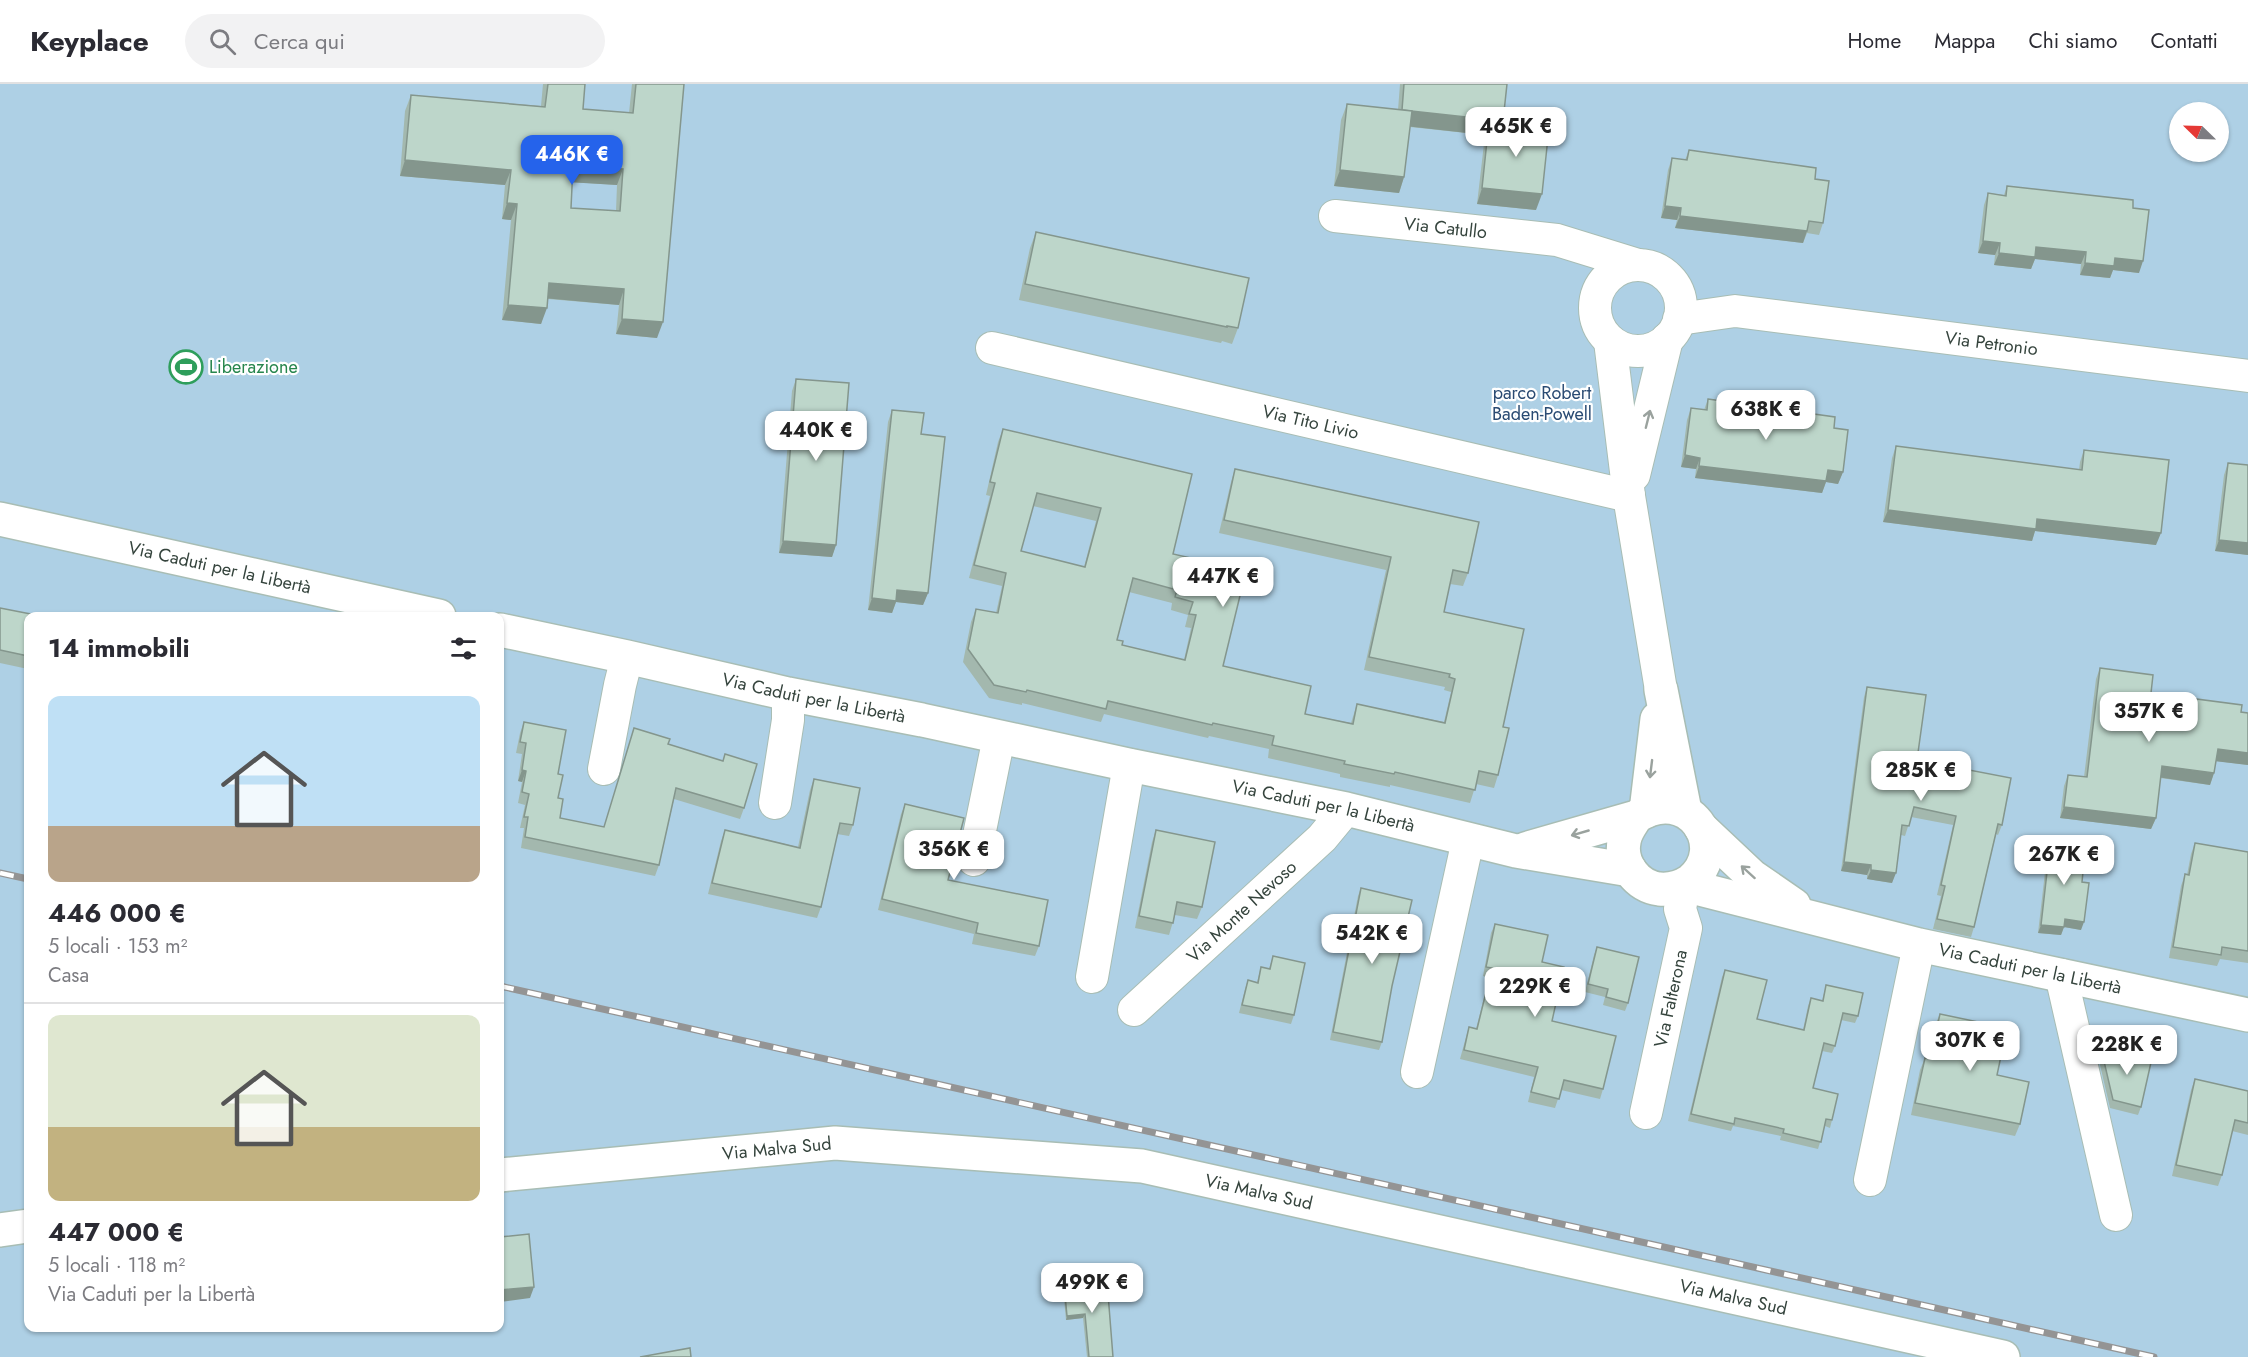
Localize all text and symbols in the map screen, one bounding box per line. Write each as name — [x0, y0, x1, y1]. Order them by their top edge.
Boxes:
search box — [185, 14, 605, 68]
text: Keyplace — [30, 21, 149, 62]
icon: search — [206, 25, 239, 58]
text: Cerca qui — [254, 25, 345, 57]
text: Home — [1848, 26, 1901, 56]
text: Mappa — [1934, 26, 1995, 56]
text: Chi siamo — [2028, 26, 2117, 56]
text: Contatti — [2150, 26, 2218, 56]
north arrow — [2169, 102, 2229, 162]
map controls — [2169, 102, 2229, 162]
pin: 465K € — [1467, 107, 1565, 158]
text: 465K € — [1479, 112, 1553, 141]
pin: 446K € — [523, 135, 621, 186]
text: 446K € — [535, 140, 609, 169]
street label: Via Catullo — [1402, 211, 1488, 245]
street label: Via Petronio — [1943, 325, 2039, 362]
sports icon: Liberazione — [168, 349, 204, 385]
place label: Liberazione — [209, 354, 298, 380]
park label: parco Robert Baden-Powell — [1492, 380, 1592, 427]
pin: 638K € — [1717, 390, 1815, 441]
text: 638K € — [1730, 395, 1802, 424]
street label: Via Tito Livio — [1260, 398, 1362, 446]
one-way arrow — [1642, 410, 1654, 429]
pin: 440K € — [767, 411, 865, 462]
text: 440K € — [779, 416, 853, 445]
street label: Via Caduti per la Libertà — [126, 535, 314, 600]
pin: 447K € — [1174, 557, 1272, 608]
text: 447K € — [1186, 562, 1260, 591]
text: 14 immobili — [48, 629, 190, 667]
icon: filters — [447, 632, 480, 665]
street label: Via Caduti per la Libertà — [719, 666, 908, 729]
pin: 357K € — [2100, 692, 2198, 743]
text: 357K € — [2114, 697, 2184, 726]
icon: home — [210, 735, 318, 843]
pin: 285K € — [1872, 751, 1970, 802]
text: 285K € — [1885, 756, 1957, 785]
one-way arrow — [1645, 759, 1656, 778]
street label: Via Caduti per la Libertà — [1230, 773, 1418, 839]
one-way arrow — [1571, 828, 1590, 840]
pin: 356K € — [905, 830, 1003, 881]
text: 356K € — [918, 835, 990, 864]
pin: 267K € — [2015, 835, 2113, 886]
text: 267K € — [2028, 840, 2100, 869]
street label: Via Monte Nevoso — [1181, 854, 1303, 969]
one-way arrow — [1741, 865, 1756, 879]
text: 446 000 € — [48, 894, 186, 932]
pin: 542K € — [1323, 914, 1421, 965]
text: 542K € — [1335, 919, 1409, 948]
text: 5 locali · 153 m² — [48, 932, 188, 961]
street label: Via Caduti per la Libertà — [1936, 936, 2124, 1001]
street label: Via Falterona — [1648, 947, 1694, 1050]
text: Casa — [48, 961, 89, 990]
pin: 229K € — [1486, 967, 1584, 1018]
text: 229K € — [1499, 972, 1571, 1001]
pin: 307K € — [1921, 1021, 2019, 1072]
pin: 228K € — [2078, 1025, 2176, 1076]
text: 307K € — [1935, 1026, 2005, 1055]
text: 228K € — [2091, 1030, 2163, 1059]
icon: home — [210, 1054, 318, 1162]
street label: Via Malva Sud — [721, 1130, 833, 1167]
street label: Via Malva Sud — [1202, 1167, 1315, 1216]
text: 447 000 € — [48, 1213, 184, 1251]
text: 5 locali · 118 m² — [48, 1251, 185, 1280]
pin: 499K € — [1043, 1263, 1141, 1314]
text: 499K € — [1055, 1268, 1129, 1297]
street label: Via Malva Sud — [1677, 1273, 1790, 1322]
text: Via Caduti per la Libertà — [48, 1280, 255, 1309]

